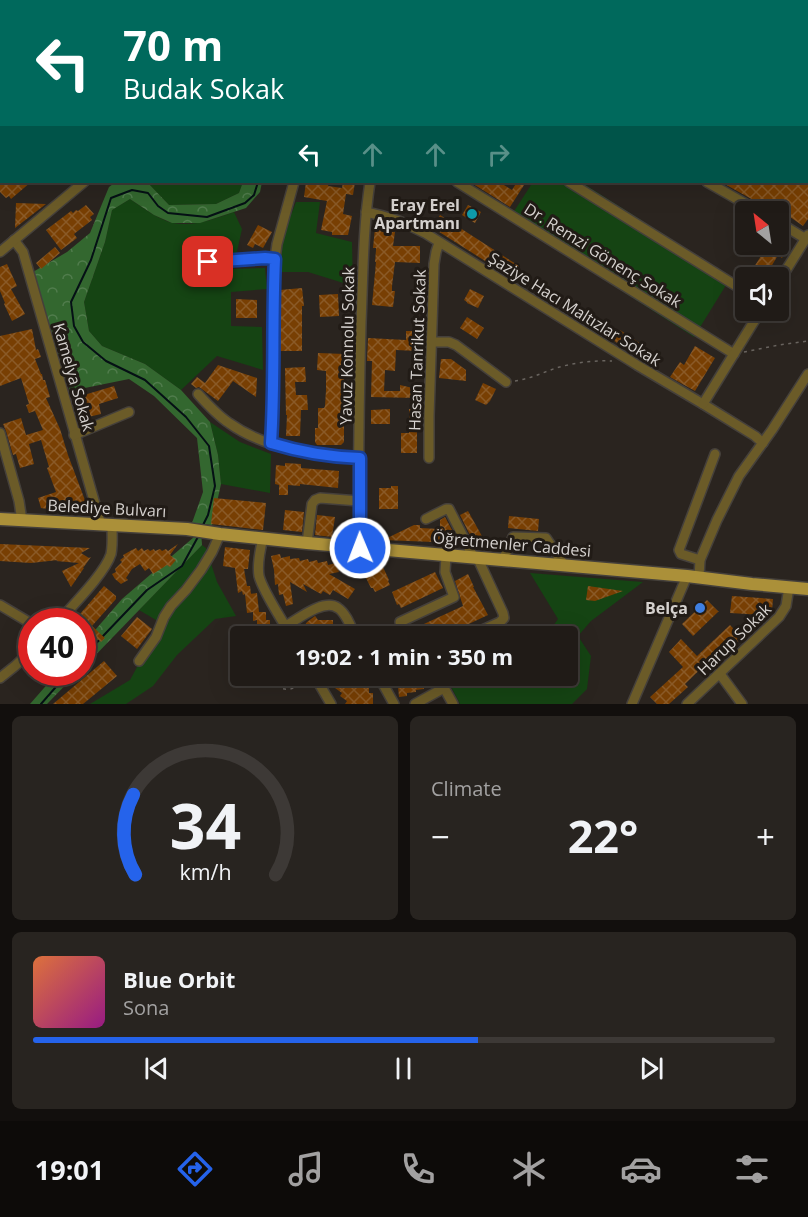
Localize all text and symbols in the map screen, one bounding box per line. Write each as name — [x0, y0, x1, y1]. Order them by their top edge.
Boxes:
text: 70 m — [123, 16, 223, 73]
icon: left — [24, 24, 102, 102]
text: Budak Sokak — [123, 70, 284, 107]
icon: left — [293, 138, 326, 171]
icon: ahead — [356, 138, 389, 171]
icon: ahead — [419, 138, 452, 171]
icon: right — [482, 138, 515, 171]
place label: Eray Erel Apartmanı — [374, 194, 460, 234]
street label: Dr. Remzi Gönenç Sokak — [520, 198, 686, 313]
north arrow — [735, 201, 789, 255]
map controls — [735, 201, 789, 321]
marker: Eray Erel Apartmanı — [465, 207, 479, 221]
pin — [182, 236, 233, 287]
icon: arrive — [191, 245, 224, 278]
street label: Şaziye Hacı Maltızlar Sokak — [485, 247, 666, 371]
street label: Yavuz Konnolu Sokak — [335, 266, 359, 425]
button: sound — [735, 267, 789, 321]
street label: Hasan Tanrikut Sokak — [403, 268, 431, 431]
street label: Kamelya Sokak — [48, 320, 100, 434]
street label: Belediye Bulvarı — [47, 494, 167, 522]
position arrow — [328, 516, 392, 580]
street label: Öğretmenler Caddesi — [432, 526, 592, 562]
place label: Belça — [645, 597, 688, 619]
street label: Harup Sokak — [692, 598, 776, 680]
marker: Belça — [693, 601, 707, 615]
speed limit sign: 40 — [18, 608, 96, 686]
text: 19:02 · 1 min · 350 m — [295, 641, 513, 671]
text: Climate — [431, 775, 502, 802]
text: 34 — [169, 782, 241, 867]
text: 22° — [568, 805, 638, 866]
text: − — [431, 814, 450, 859]
text: + — [756, 814, 775, 859]
text: km/h — [179, 857, 231, 886]
text: Blue Orbit — [123, 964, 235, 994]
text: Sona — [123, 994, 169, 1021]
icon: previous — [140, 1052, 173, 1085]
icon: pause — [387, 1052, 420, 1085]
icon: next — [635, 1052, 668, 1085]
icon: directions — [174, 1148, 216, 1190]
icon: music — [285, 1148, 327, 1190]
icon: phone — [397, 1148, 439, 1190]
icon: climate — [508, 1148, 550, 1190]
icon: car — [620, 1148, 662, 1190]
icon: filters — [731, 1148, 773, 1190]
text: 19:01 — [35, 1151, 104, 1188]

